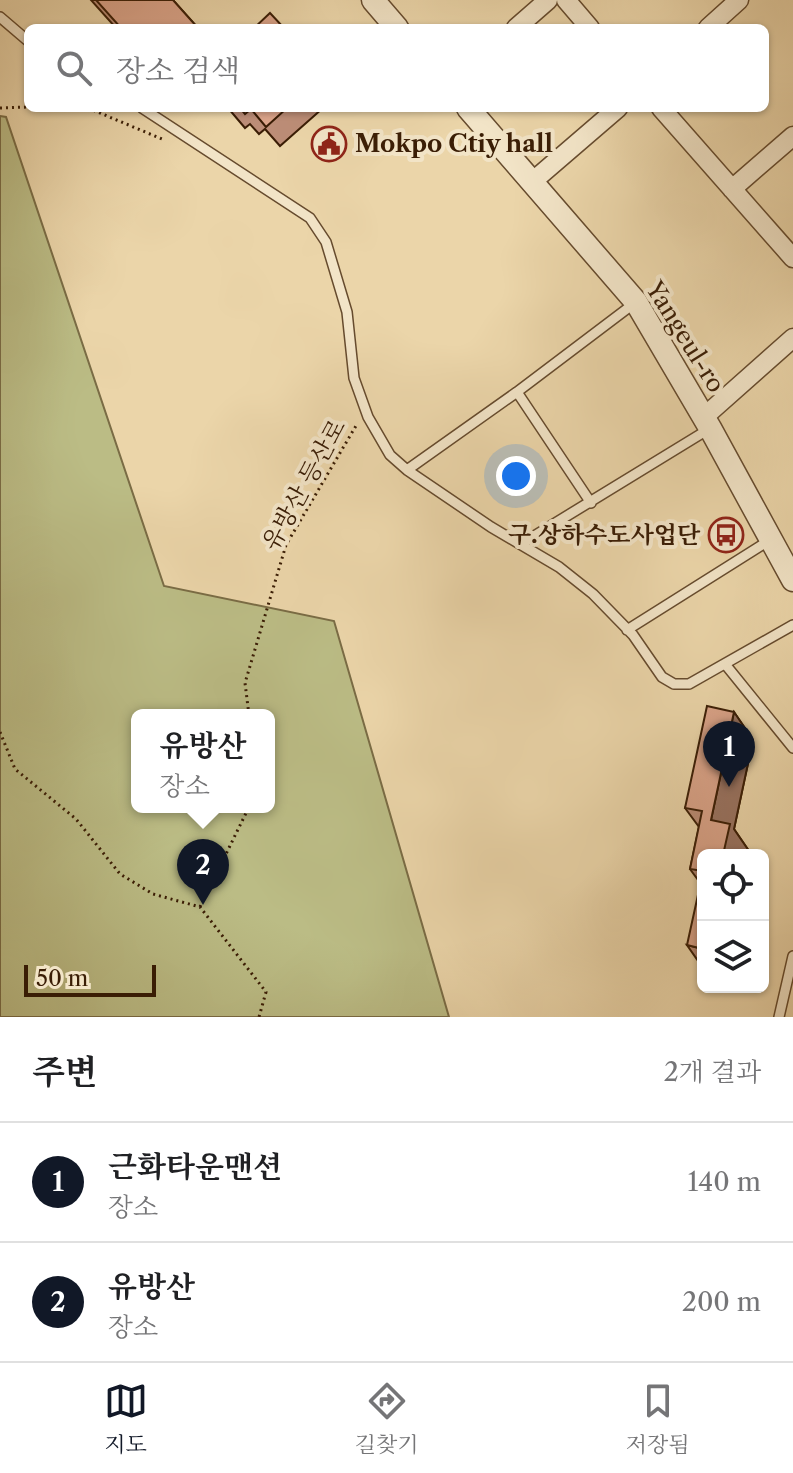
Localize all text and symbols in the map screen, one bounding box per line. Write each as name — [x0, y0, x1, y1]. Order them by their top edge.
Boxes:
search box — [24, 24, 769, 112]
icon: search — [52, 46, 96, 90]
text: 장소 검색 — [116, 52, 240, 89]
public building icon: Mokpo Ctiy hall — [310, 125, 348, 163]
place label: Mokpo Ctiy hall — [355, 129, 553, 158]
street label: Yangeul-ro — [639, 275, 731, 398]
street label: 유방산 등산로 — [256, 414, 352, 555]
your location — [496, 456, 536, 496]
bus stop icon: 구.상하수도사업단 — [707, 516, 745, 554]
place label: 구.상하수도사업단 — [508, 520, 701, 549]
popup — [131, 709, 275, 813]
pin: 1 — [703, 721, 755, 787]
text: 유방산 — [160, 727, 246, 764]
text: 장소 — [160, 770, 210, 802]
pin: 2 — [177, 839, 229, 905]
map controls — [697, 849, 769, 993]
button: locate — [697, 849, 769, 921]
button: layers — [697, 921, 769, 993]
scale bar — [24, 961, 156, 997]
text: 50 m — [36, 965, 88, 992]
text: 주변 — [32, 1051, 98, 1093]
text: 2개 결과 — [664, 1056, 761, 1088]
text: 근화타운맨션 — [108, 1148, 282, 1185]
text: 1 — [52, 1166, 64, 1198]
text: 140 m — [687, 1166, 761, 1198]
text: 장소 — [108, 1191, 158, 1223]
text: 유방산 — [108, 1268, 195, 1305]
text: 2 — [50, 1286, 66, 1318]
text: 200 m — [682, 1286, 761, 1318]
text: 장소 — [108, 1311, 158, 1343]
tab: 지도 — [104, 1379, 148, 1458]
tab: 길찾기 — [355, 1379, 419, 1458]
tab: 저장됨 — [626, 1379, 689, 1458]

